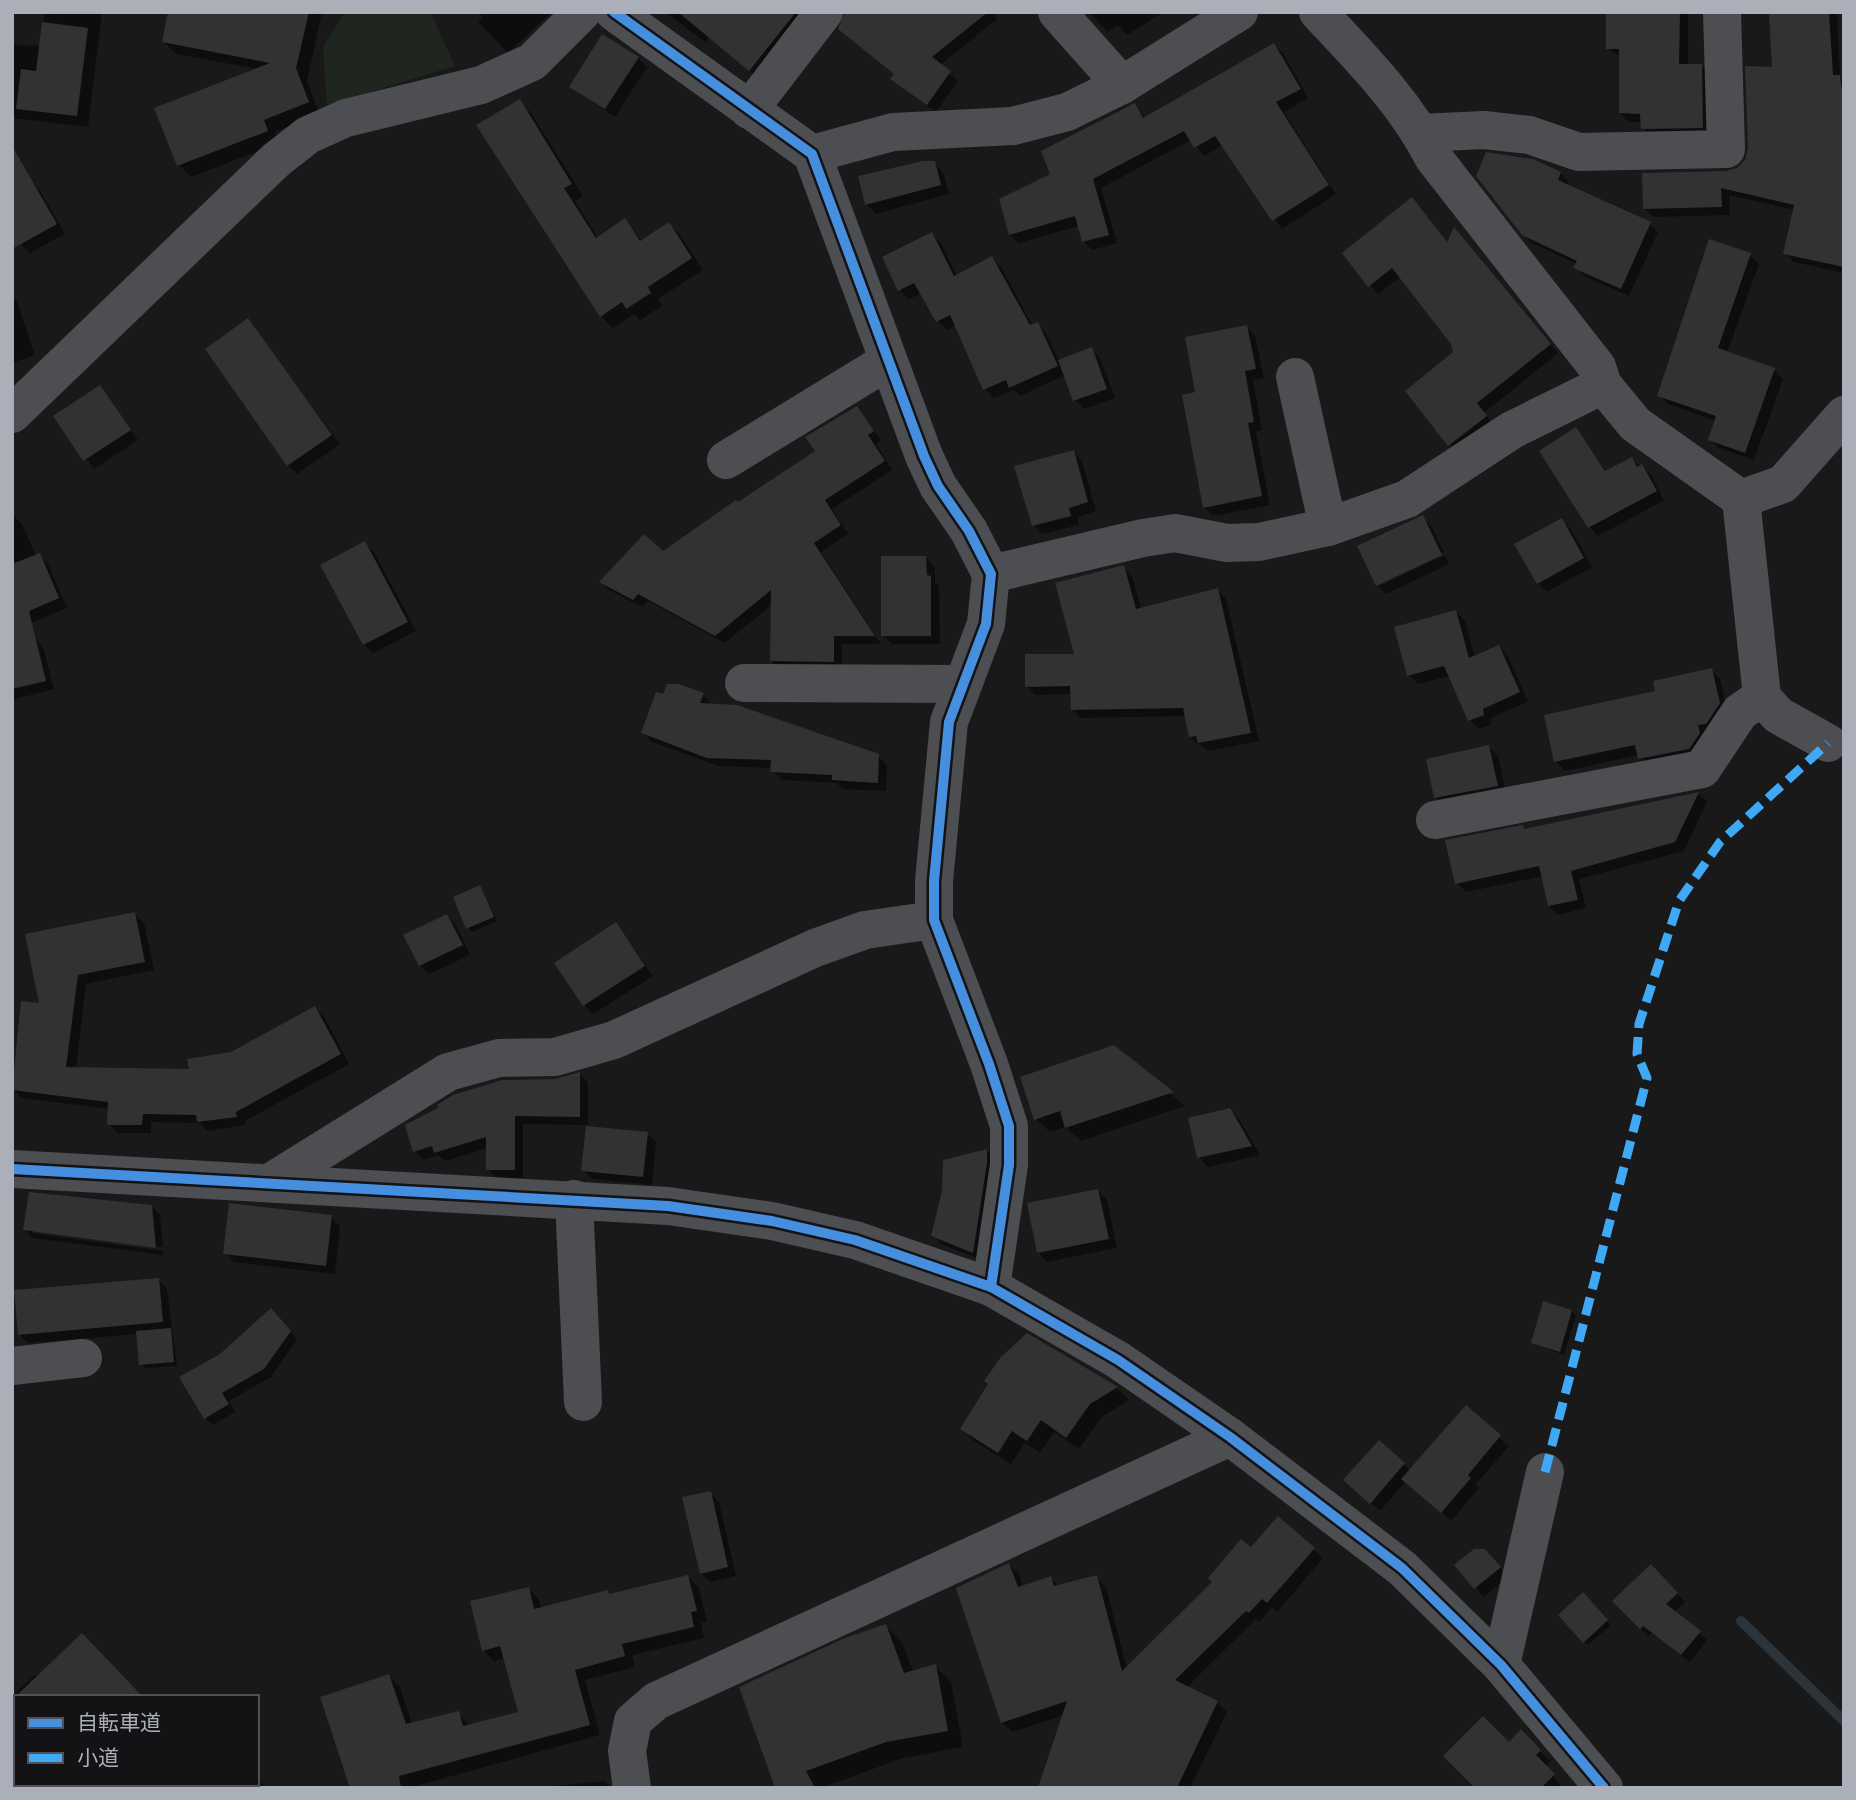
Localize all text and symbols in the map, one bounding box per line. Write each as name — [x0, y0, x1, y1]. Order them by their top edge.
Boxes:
legend — [14, 1695, 259, 1786]
text: 自転車道 — [77, 1710, 161, 1736]
text: 小道 — [77, 1745, 119, 1771]

